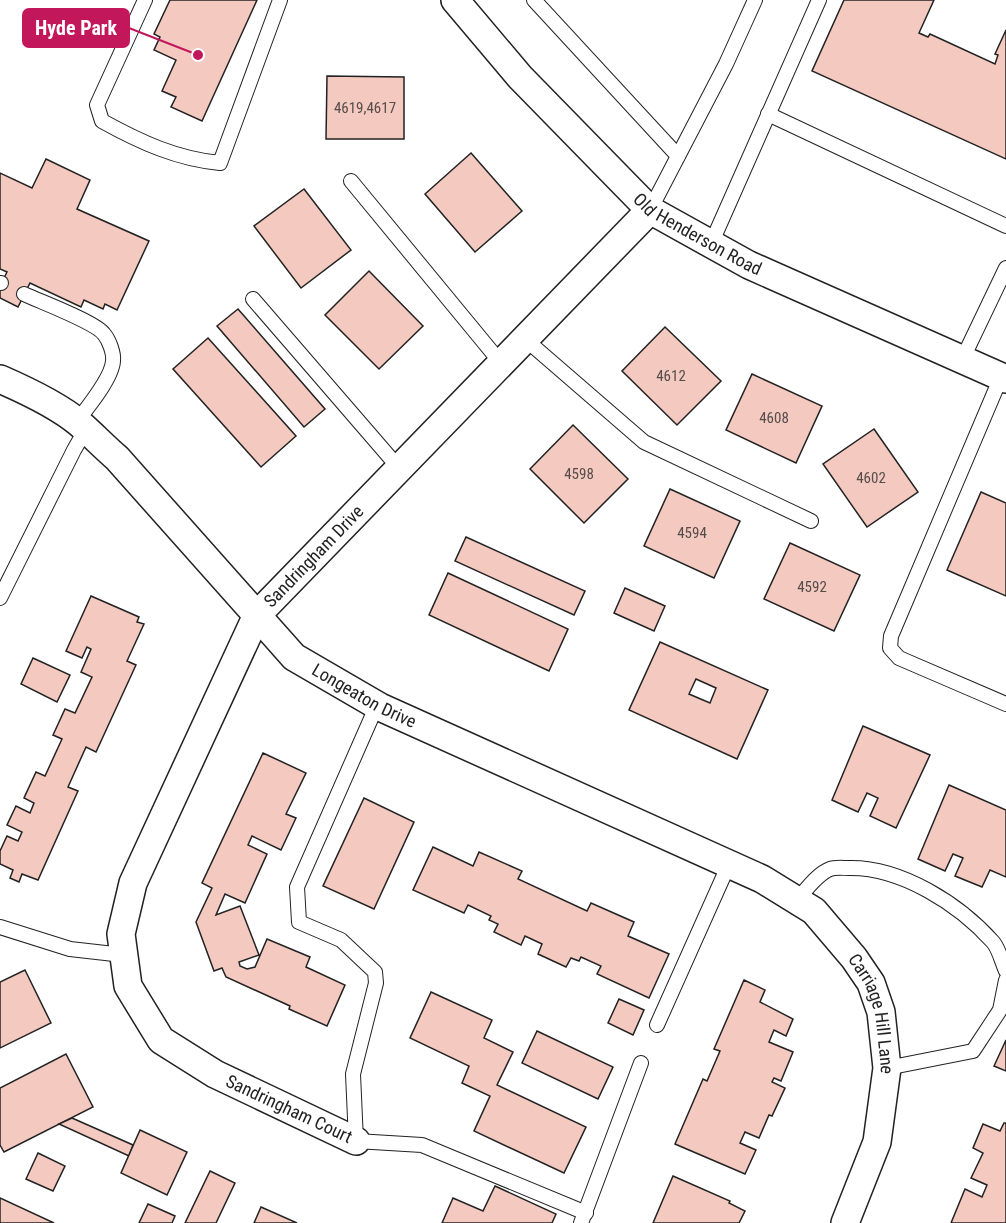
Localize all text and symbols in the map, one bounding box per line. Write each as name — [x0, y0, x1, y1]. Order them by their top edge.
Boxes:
callout: Hyde Park — [23, 9, 129, 47]
text: Hyde Park — [35, 16, 117, 40]
house number: 4619,4617 — [334, 99, 396, 117]
street label: Old Henderson Road — [629, 188, 765, 279]
house number: 4612 — [656, 367, 686, 385]
house number: 4608 — [759, 409, 789, 427]
house number: 4598 — [564, 465, 594, 483]
house number: 4602 — [856, 469, 886, 487]
street label: Sandringham Drive — [259, 501, 368, 611]
house number: 4594 — [677, 524, 707, 542]
house number: 4592 — [797, 578, 827, 596]
street label: Longeaton Drive — [309, 659, 420, 732]
street label: Carriage Hill Lane — [844, 949, 898, 1075]
street label: Sandringham Court — [223, 1070, 356, 1147]

